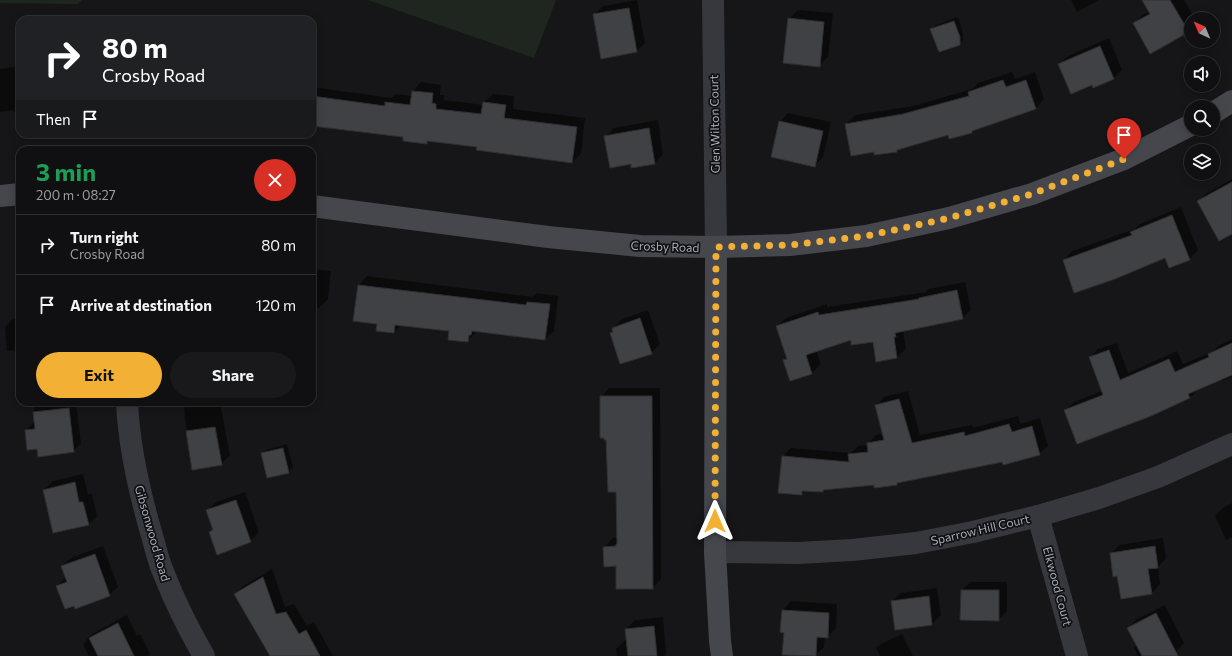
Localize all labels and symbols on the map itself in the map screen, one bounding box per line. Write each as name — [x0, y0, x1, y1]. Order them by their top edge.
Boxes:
north arrow — [1184, 12, 1220, 48]
street label: Glen Wilton Court — [706, 74, 722, 173]
pin — [1107, 118, 1141, 159]
street label: Crosby Road — [630, 238, 700, 254]
street label: Gibsonwood Road — [133, 483, 173, 583]
position arrow — [694, 500, 736, 542]
street label: Sparrow Hill Court — [929, 511, 1031, 547]
street label: Elkwood Court — [1041, 545, 1075, 627]

